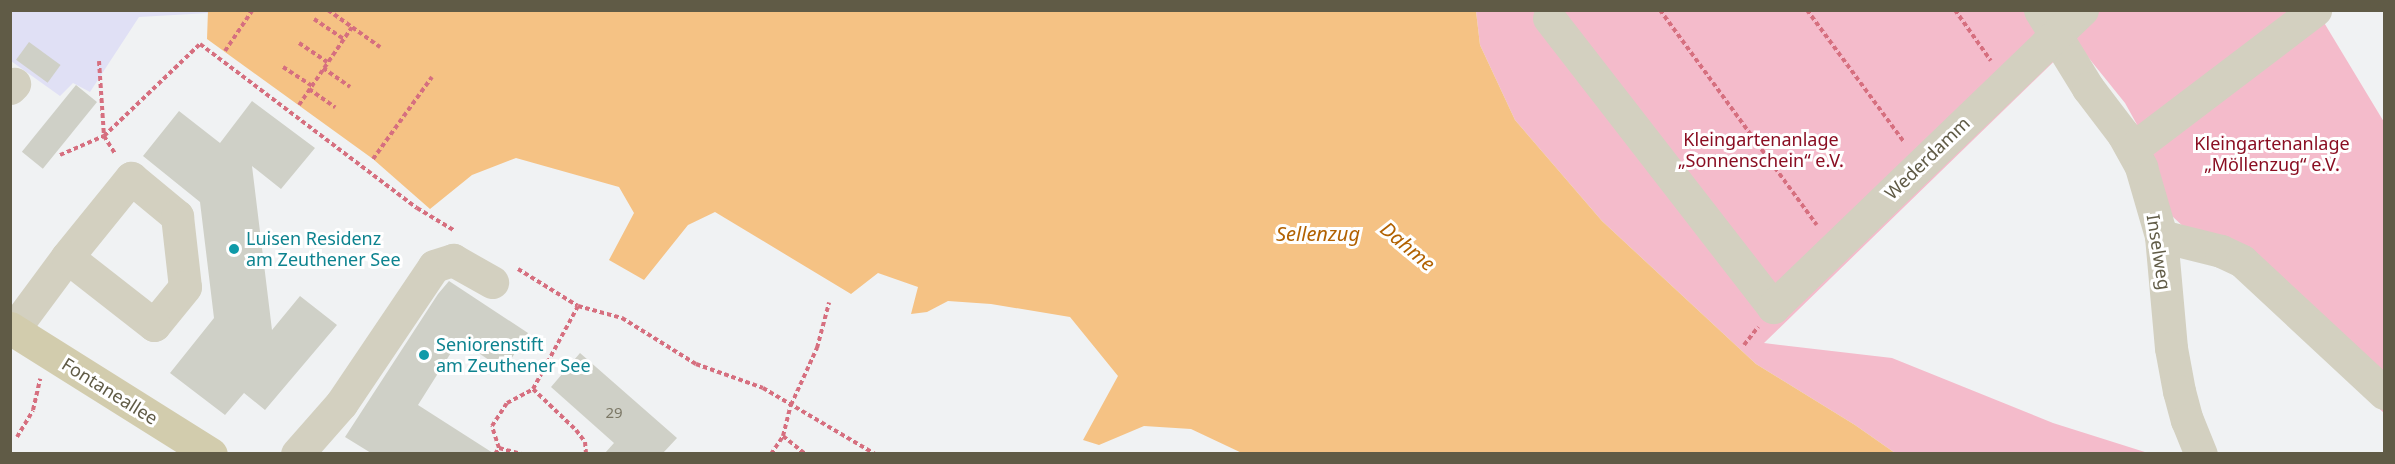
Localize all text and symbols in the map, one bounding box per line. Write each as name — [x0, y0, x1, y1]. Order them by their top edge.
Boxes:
street label: Wederdamm — [1880, 112, 1974, 204]
park label: Kleingartenanlage „Sonnenschein“ e.V. — [1678, 129, 1844, 172]
park label: Kleingartenanlage „Möllenzug“ e.V. — [2194, 133, 2350, 176]
street label: Inselweg — [2142, 213, 2176, 291]
water label: Dahme — [1376, 216, 1440, 276]
water label: Sellenzug — [1276, 221, 1360, 245]
place label: Luisen Residenz am Zeuthener See — [246, 228, 401, 270]
marker: Luisen Residenz am Zeuthener See — [227, 242, 241, 256]
place label: Seniorenstift am Zeuthener See — [436, 334, 591, 376]
marker: Seniorenstift am Zeuthener See — [417, 348, 431, 362]
street label: Fontaneallee — [58, 353, 162, 429]
house number: 29 — [605, 404, 623, 422]

